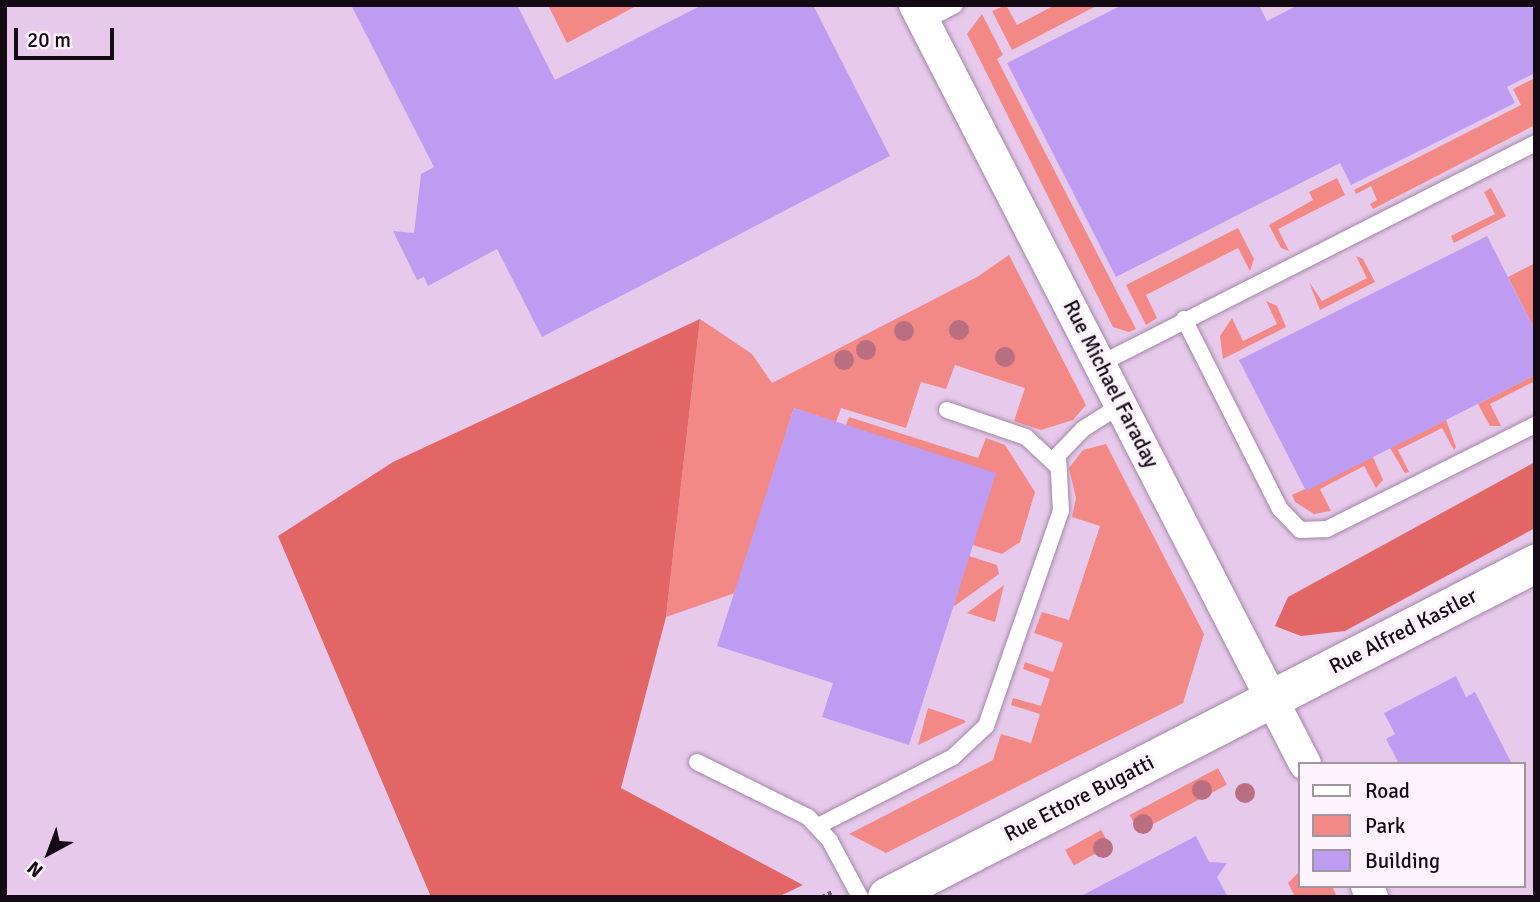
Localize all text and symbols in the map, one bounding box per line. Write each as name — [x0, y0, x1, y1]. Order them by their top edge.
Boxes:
scale bar — [18, 14, 117, 58]
text: 20 m — [27, 27, 71, 53]
street label: Rue Michael Faraday — [1058, 296, 1164, 472]
street label: Rue Alfred Kastler — [1325, 583, 1481, 679]
street label: Rue Ettore Bugatti — [1000, 749, 1158, 847]
legend — [1298, 762, 1526, 888]
text: Road — [1365, 778, 1410, 804]
text: Park — [1365, 813, 1405, 839]
north arrow — [14, 818, 84, 888]
text: Building — [1365, 848, 1440, 874]
text: N — [22, 855, 48, 882]

